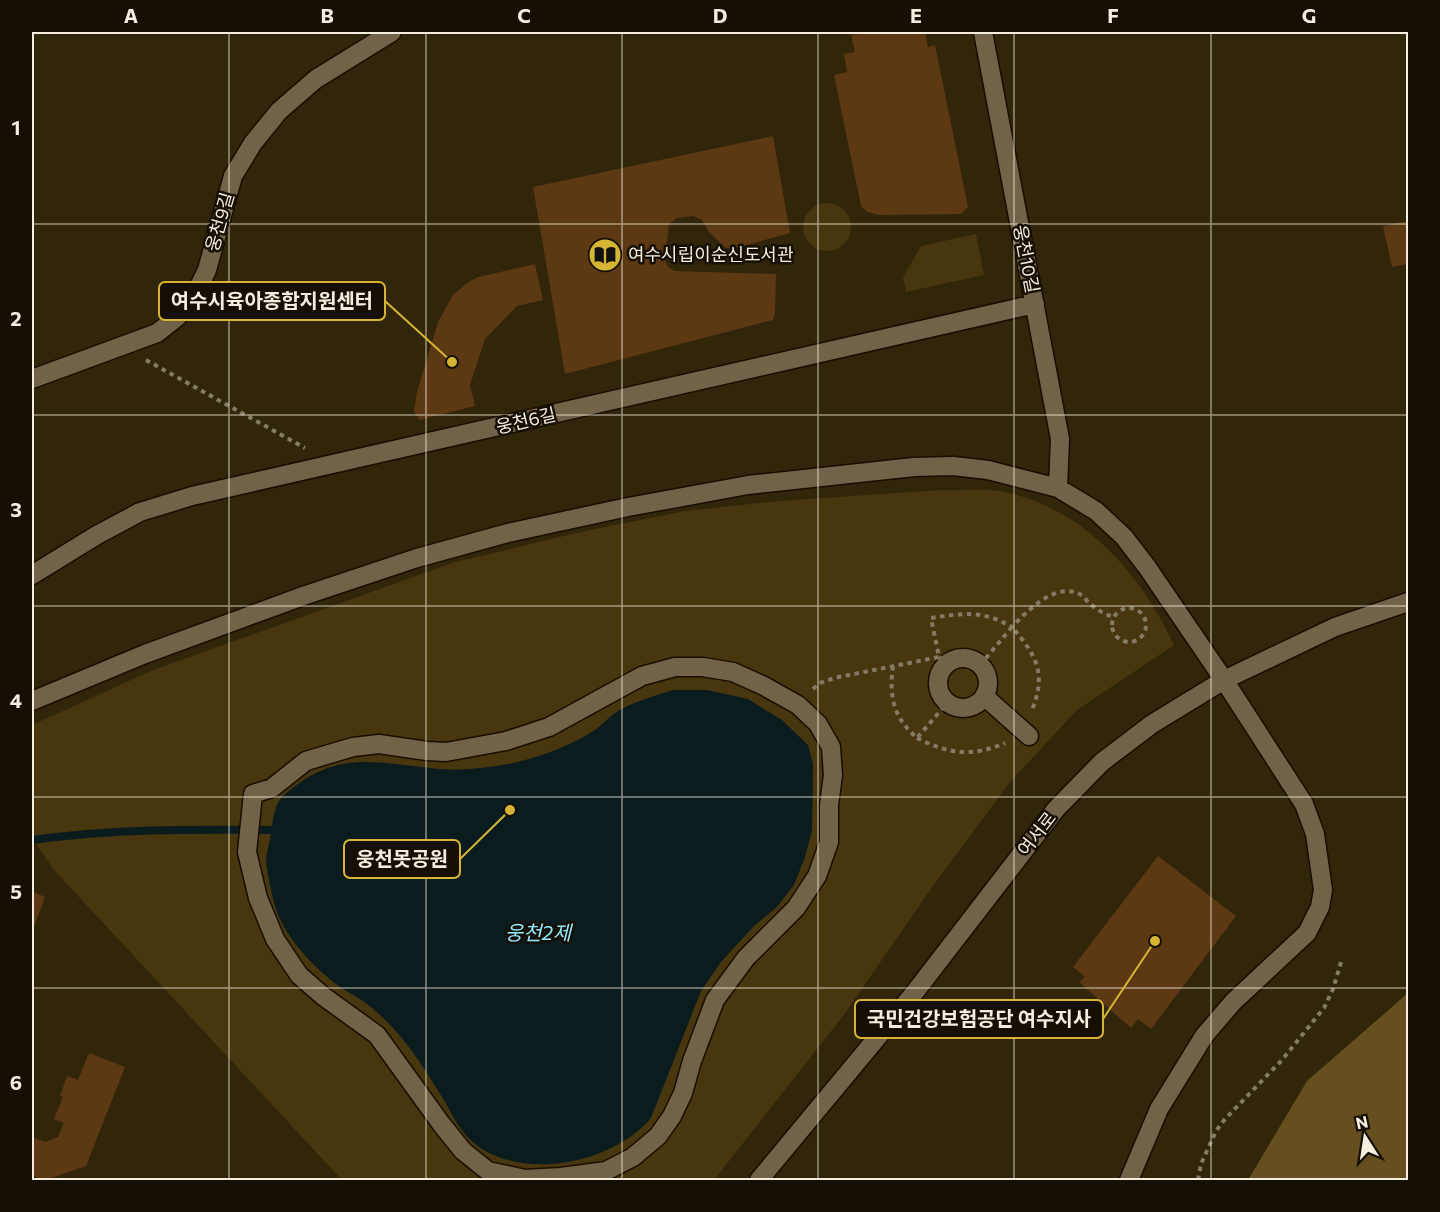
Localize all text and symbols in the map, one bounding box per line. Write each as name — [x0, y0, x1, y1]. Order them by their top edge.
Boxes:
text: A — [124, 3, 138, 27]
text: B — [320, 3, 334, 27]
text: C — [517, 3, 531, 27]
text: D — [713, 3, 727, 27]
text: E — [910, 3, 922, 27]
text: F — [1107, 3, 1119, 27]
text: G — [1302, 3, 1316, 27]
text: 1 — [11, 115, 21, 139]
street label: 웅천9길 — [200, 190, 238, 254]
street label: 웅천10길 — [1010, 223, 1044, 295]
library icon: 여수시립이순신도서관 — [587, 237, 623, 273]
place label: 여수시립이순신도서관 — [628, 243, 794, 265]
callout: 여수시육아종합지원센터 — [159, 282, 385, 320]
text: 여수시육아종합지원센터 — [171, 288, 373, 312]
text: 2 — [10, 306, 22, 330]
street label: 웅천6길 — [494, 402, 558, 438]
text: 3 — [10, 497, 22, 521]
text: 4 — [10, 688, 22, 712]
street label: 여서로 — [1012, 807, 1060, 860]
callout: 웅천못공원 — [344, 840, 460, 878]
text: 웅천못공원 — [356, 846, 448, 870]
text: 5 — [10, 879, 22, 903]
water label: 웅천2제 — [505, 920, 574, 944]
callout: 국민건강보험공단 여수지사 — [855, 1000, 1103, 1038]
text: 국민건강보험공단 여수지사 — [867, 1006, 1091, 1030]
text: 6 — [10, 1070, 22, 1094]
north arrow — [1335, 1107, 1395, 1167]
text: N — [1354, 1111, 1370, 1132]

